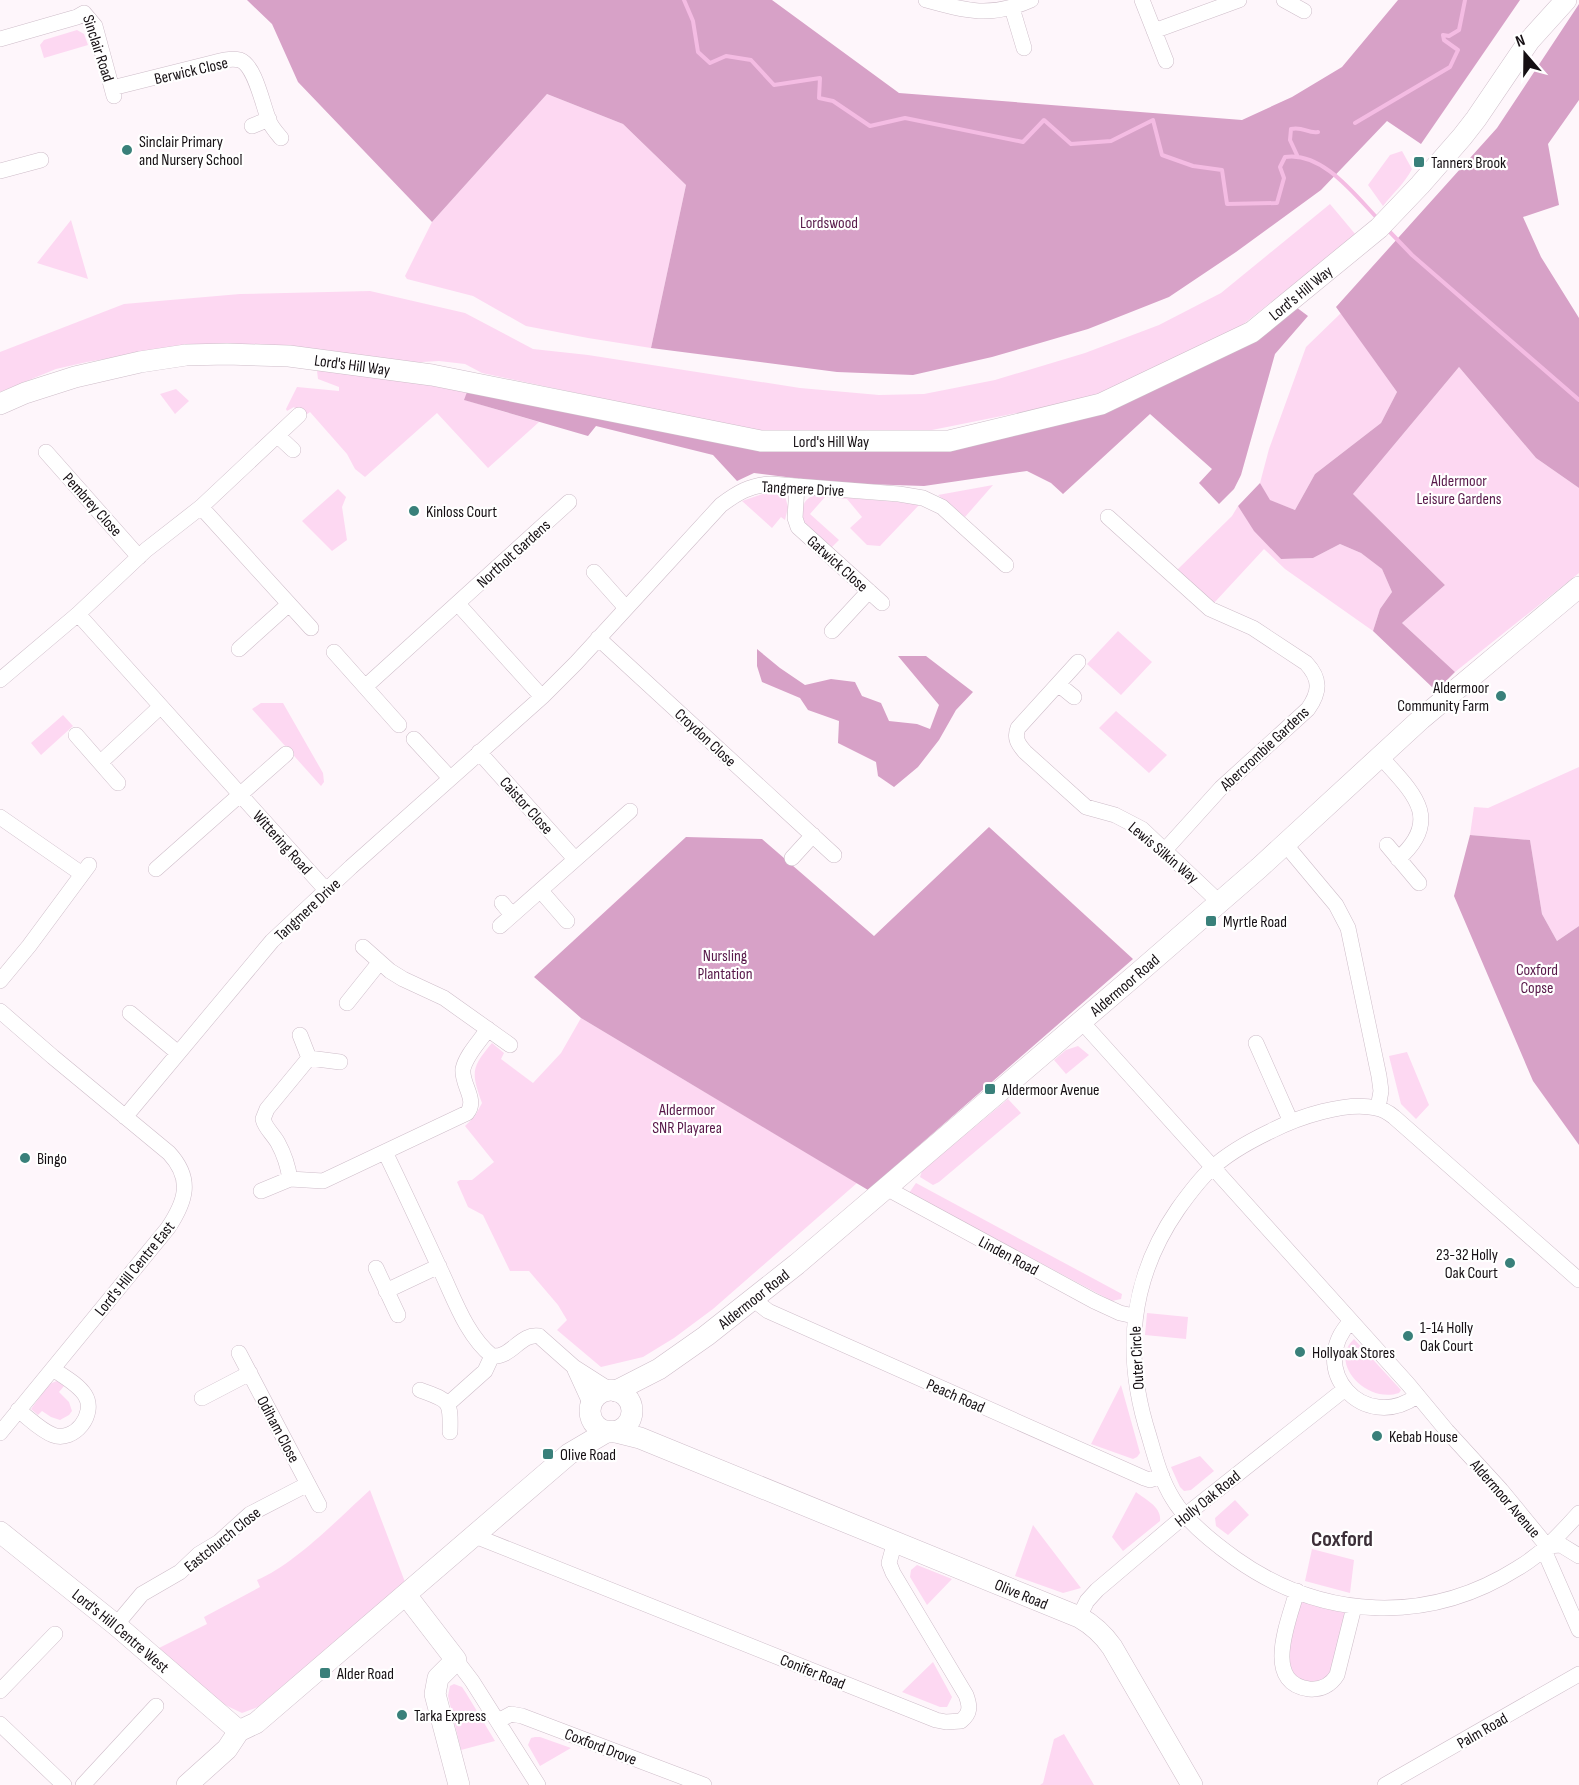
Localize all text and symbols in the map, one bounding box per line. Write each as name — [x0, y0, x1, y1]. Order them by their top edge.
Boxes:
street label: Sinclair Road — [78, 13, 117, 84]
north arrow — [1495, 24, 1555, 84]
text: N — [1513, 31, 1528, 52]
street label: Berwick Close — [153, 54, 230, 89]
place label: Sinclair Primary and Nursery School — [139, 133, 242, 170]
marker: Sinclair Primary and Nursery School — [120, 143, 134, 157]
place label: Tanners Brook — [1431, 154, 1506, 173]
marker: Tanners Brook — [1412, 155, 1426, 169]
park label: Lordswood — [800, 214, 858, 233]
street label: Lord's Hill Way — [1266, 262, 1337, 325]
street label: Lord's Hill Way — [313, 351, 391, 380]
street label: Lord's Hill Way — [793, 433, 869, 452]
street label: Pembrey Close — [58, 469, 125, 541]
park label: Aldermoor Leisure Gardens — [1417, 472, 1502, 509]
street label: Tangmere Drive — [761, 478, 845, 501]
place label: Kinloss Court — [426, 503, 497, 522]
marker: Kinloss Court — [407, 504, 421, 518]
street label: Northolt Gardens — [473, 516, 555, 592]
street label: Gatwick Close — [803, 532, 871, 596]
place label: Aldermoor Community Farm — [1397, 679, 1489, 716]
marker: Aldermoor Community Farm — [1494, 689, 1508, 703]
street label: Abercrombie Gardens — [1216, 703, 1314, 796]
street label: Croydon Close — [670, 705, 740, 771]
street label: Caistor Close — [495, 773, 557, 839]
street label: Wittering Road — [248, 807, 316, 879]
street label: Lewis Silkin Way — [1124, 818, 1202, 888]
street label: Tangmere Drive — [271, 875, 345, 945]
place label: Myrtle Road — [1223, 913, 1287, 932]
marker: Myrtle Road — [1204, 914, 1218, 928]
park label: Nursling Plantation — [697, 947, 753, 984]
street label: Aldermoor Road — [1086, 951, 1164, 1021]
park label: Coxford Copse — [1516, 961, 1558, 998]
place label: Aldermoor Avenue — [1001, 1081, 1100, 1100]
marker: Aldermoor Avenue — [983, 1082, 997, 1096]
park label: Aldermoor SNR Playarea — [652, 1101, 722, 1138]
place label: Bingo — [37, 1150, 67, 1169]
marker: Bingo — [18, 1151, 32, 1165]
street label: Lord's Hill Centre East — [91, 1218, 179, 1320]
street label: Linden Road — [975, 1233, 1041, 1280]
place label: 23-32 Holly Oak Court — [1436, 1246, 1498, 1283]
marker: 23-32 Holly Oak Court — [1503, 1256, 1517, 1270]
street label: Aldermoor Road — [714, 1266, 793, 1334]
place label: 1-14 Holly Oak Court — [1420, 1319, 1473, 1356]
street label: Outer Circle — [1126, 1326, 1149, 1390]
marker: 1-14 Holly Oak Court — [1401, 1329, 1415, 1343]
place label: Hollyoak Stores — [1312, 1344, 1395, 1363]
marker: Hollyoak Stores — [1293, 1345, 1307, 1359]
street label: Peach Road — [923, 1375, 987, 1418]
street label: Odiham Close — [252, 1393, 303, 1466]
place label: Kebab House — [1389, 1428, 1458, 1447]
marker: Kebab House — [1370, 1429, 1384, 1443]
place label: Olive Road — [560, 1446, 616, 1465]
marker: Olive Road — [541, 1447, 555, 1461]
street label: Aldermoor Avenue — [1465, 1455, 1544, 1542]
street label: Holly Oak Road — [1171, 1467, 1244, 1531]
street label: Eastchurch Close — [181, 1504, 265, 1577]
district label: Coxford — [1311, 1526, 1373, 1553]
street label: Olive Road — [992, 1576, 1051, 1614]
street label: Lord's Hill Centre West — [68, 1586, 172, 1677]
street label: Conifer Road — [777, 1651, 848, 1694]
place label: Alder Road — [336, 1665, 394, 1684]
marker: Alder Road — [318, 1666, 332, 1680]
place label: Tarka Express — [414, 1707, 487, 1726]
marker: Tarka Express — [395, 1708, 409, 1722]
street label: Palm Road — [1454, 1709, 1511, 1753]
street label: Coxford Drove — [562, 1725, 639, 1770]

